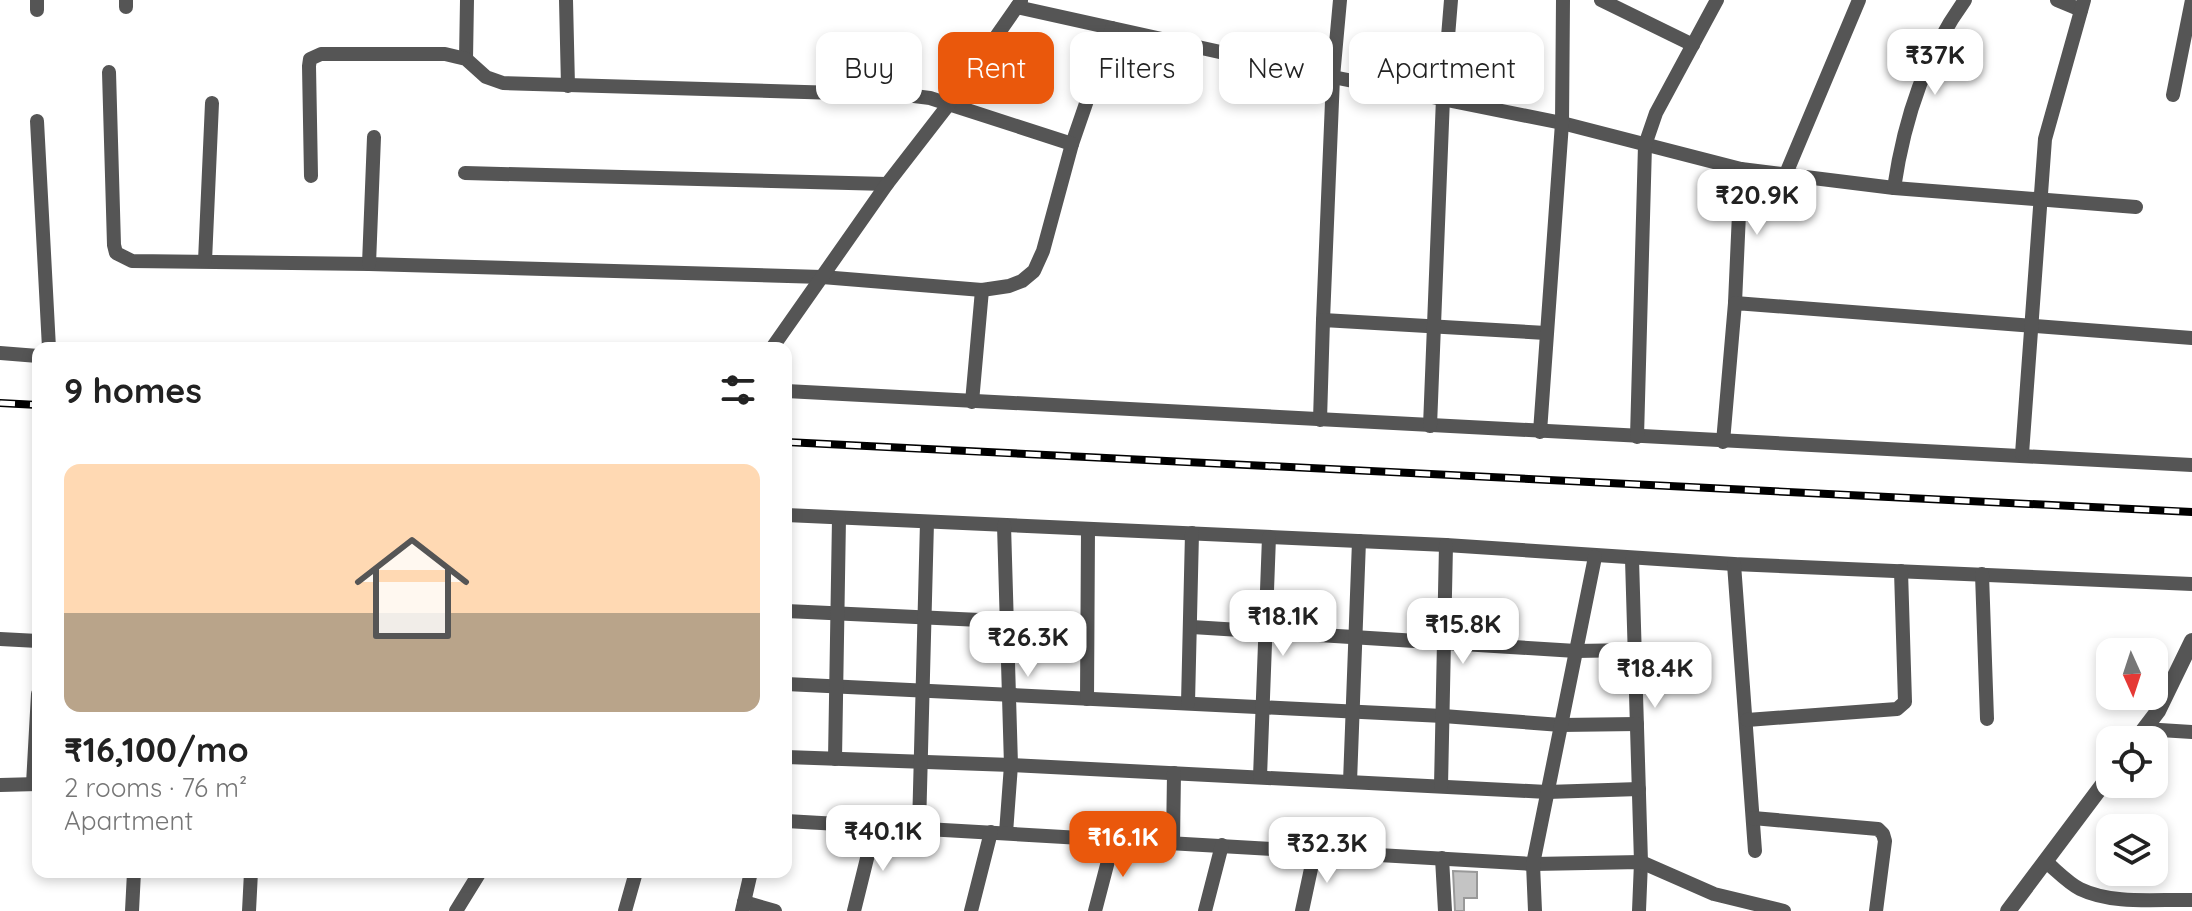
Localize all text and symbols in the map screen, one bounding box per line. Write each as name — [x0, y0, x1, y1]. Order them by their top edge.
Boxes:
pin: ₹37K — [1888, 29, 1982, 97]
chip: Buy — [816, 32, 922, 104]
chip: Rent — [938, 32, 1054, 104]
chip: Filters — [1070, 32, 1203, 104]
chip: New — [1219, 32, 1333, 104]
chip: Apartment — [1349, 32, 1544, 104]
text: ₹37K — [1905, 38, 1965, 71]
pin: ₹20.9K — [1692, 169, 1822, 237]
text: ₹20.9K — [1715, 178, 1799, 211]
icon: filters — [716, 368, 760, 412]
text: 9 homes — [64, 369, 202, 412]
icon: home — [340, 516, 484, 660]
pin: ₹18.1K — [1218, 590, 1348, 658]
pin: ₹15.8K — [1398, 598, 1528, 666]
text: ₹18.1K — [1247, 599, 1319, 632]
text: ₹15.8K — [1425, 607, 1501, 640]
pin: ₹26.3K — [963, 611, 1093, 679]
text: ₹26.3K — [987, 620, 1069, 653]
north arrow — [2096, 638, 2168, 710]
map controls — [2096, 638, 2168, 886]
pin: ₹18.4K — [1590, 642, 1720, 710]
text: ₹18.4K — [1617, 651, 1693, 684]
button: locate — [2096, 726, 2168, 798]
text: ₹16,100/mo — [64, 728, 249, 771]
text: 2 rooms · 76 m² — [64, 771, 247, 804]
text: Apartment — [64, 804, 193, 837]
pin: ₹40.1K — [818, 805, 948, 873]
pin: ₹16.1K — [1058, 811, 1188, 879]
text: ₹40.1K — [844, 814, 922, 847]
button: layers — [2096, 814, 2168, 886]
pin: ₹32.3K — [1262, 817, 1392, 885]
text: ₹16.1K — [1087, 820, 1159, 853]
text: ₹32.3K — [1287, 826, 1367, 859]

